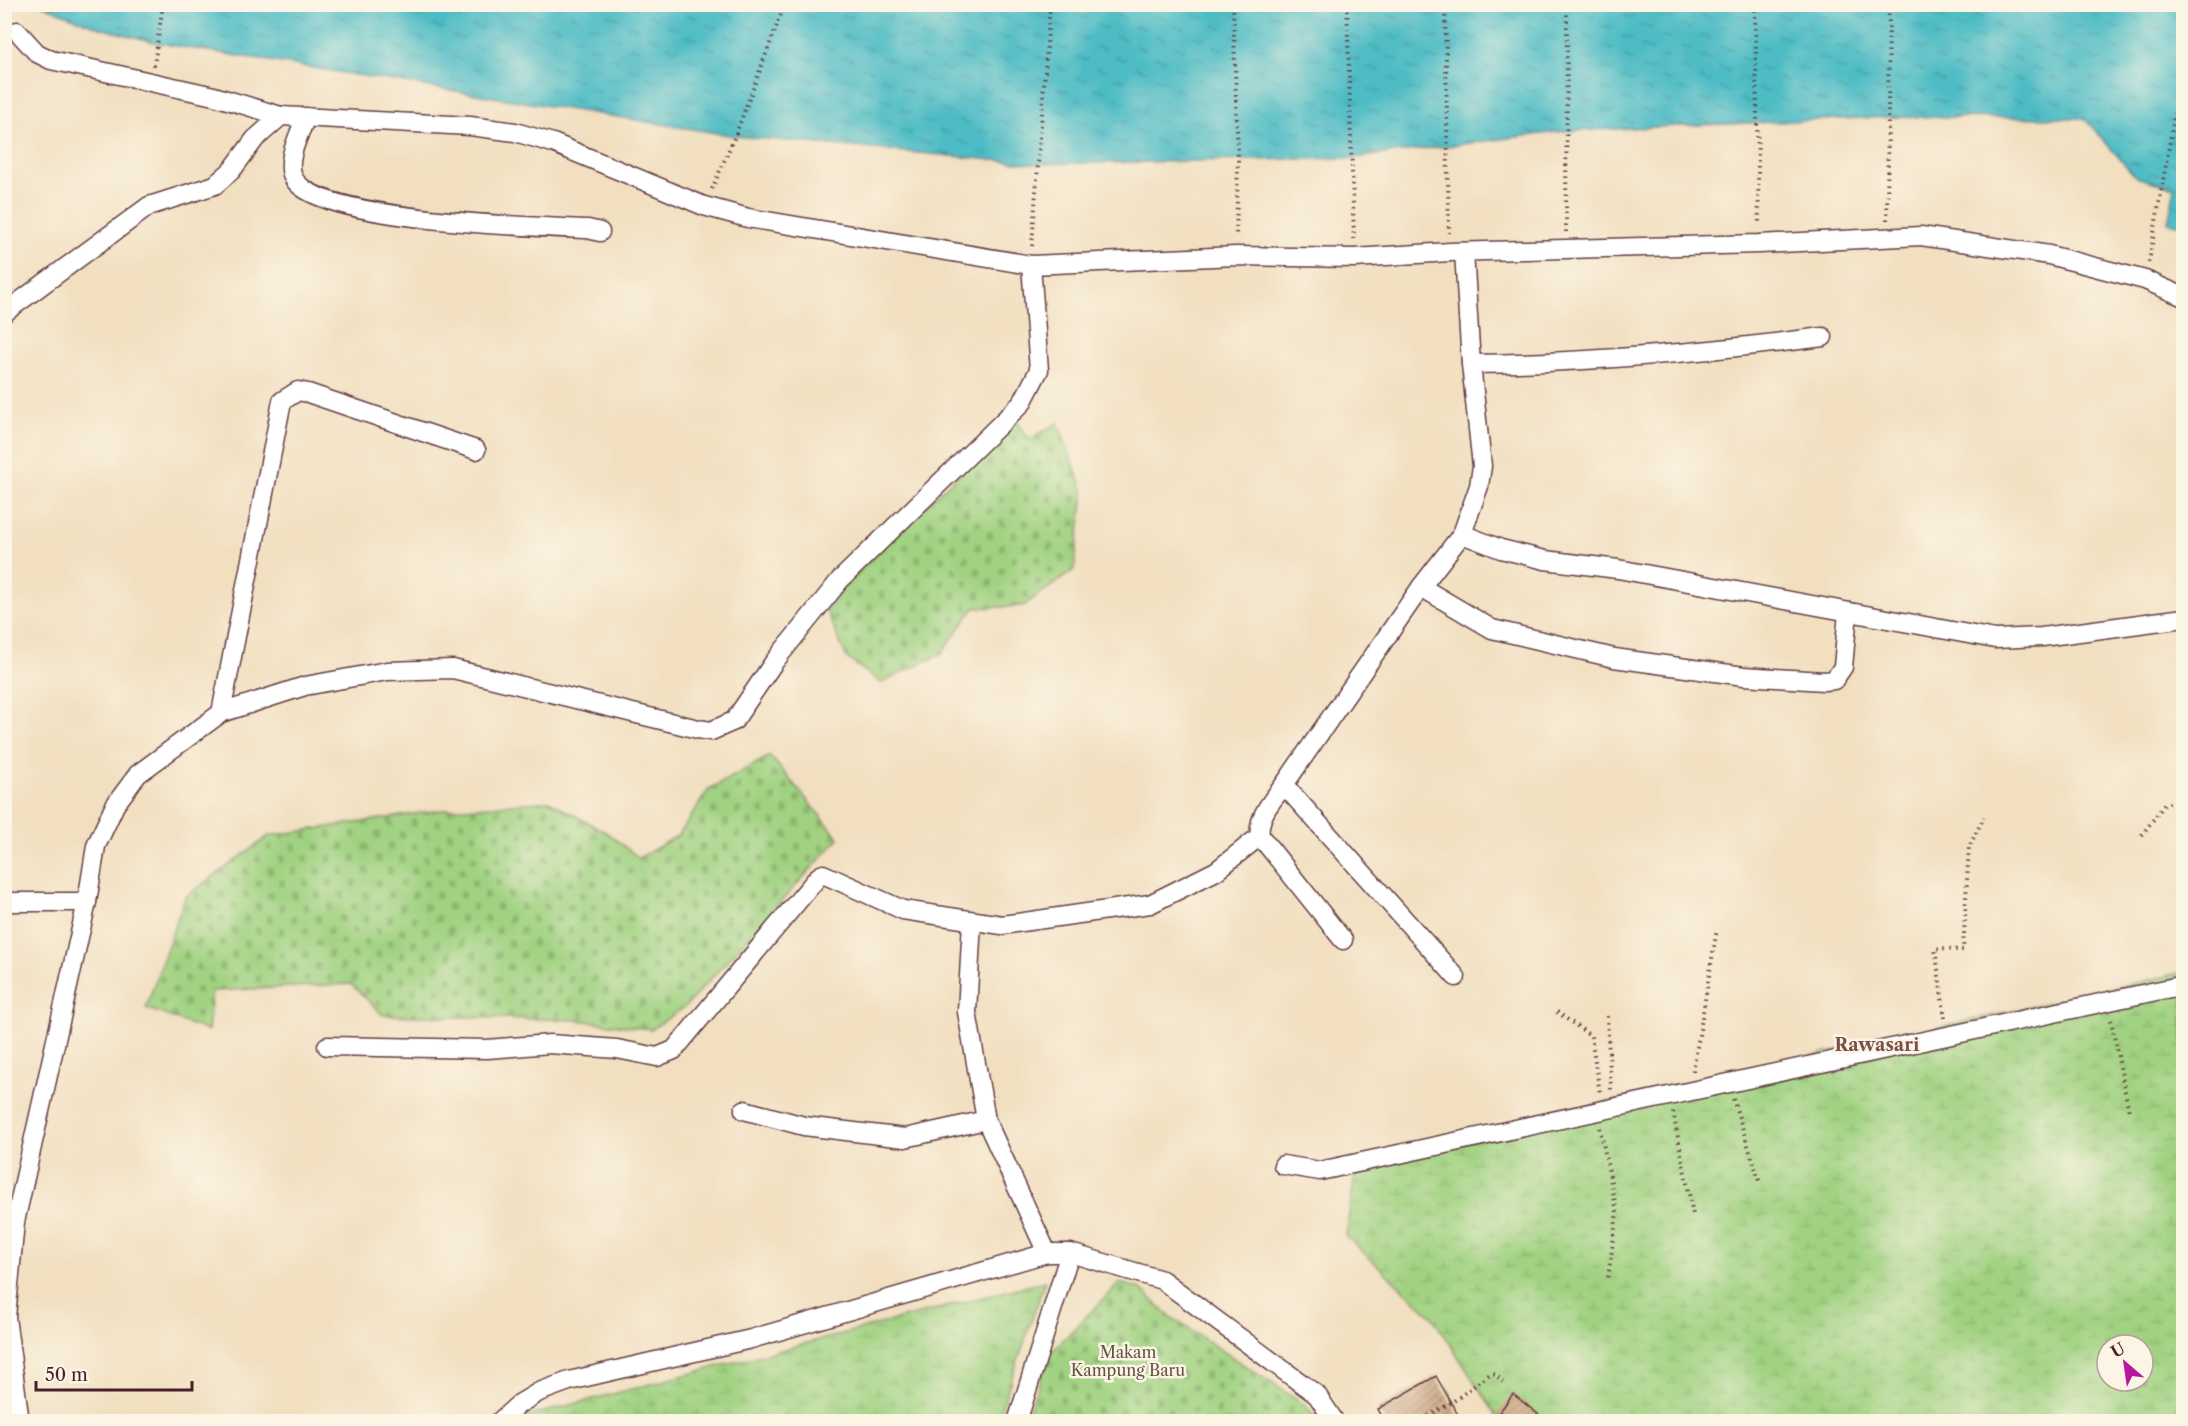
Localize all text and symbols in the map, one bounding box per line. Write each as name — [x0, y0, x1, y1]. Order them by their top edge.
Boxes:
district label: Rawasari — [1834, 1034, 1920, 1056]
north arrow — [2095, 1333, 2155, 1393]
text: U — [2107, 1338, 2128, 1362]
park label: Makam Kampung Baru — [1071, 1342, 1185, 1380]
scale bar — [36, 1354, 192, 1392]
text: 50 m — [45, 1364, 88, 1386]

